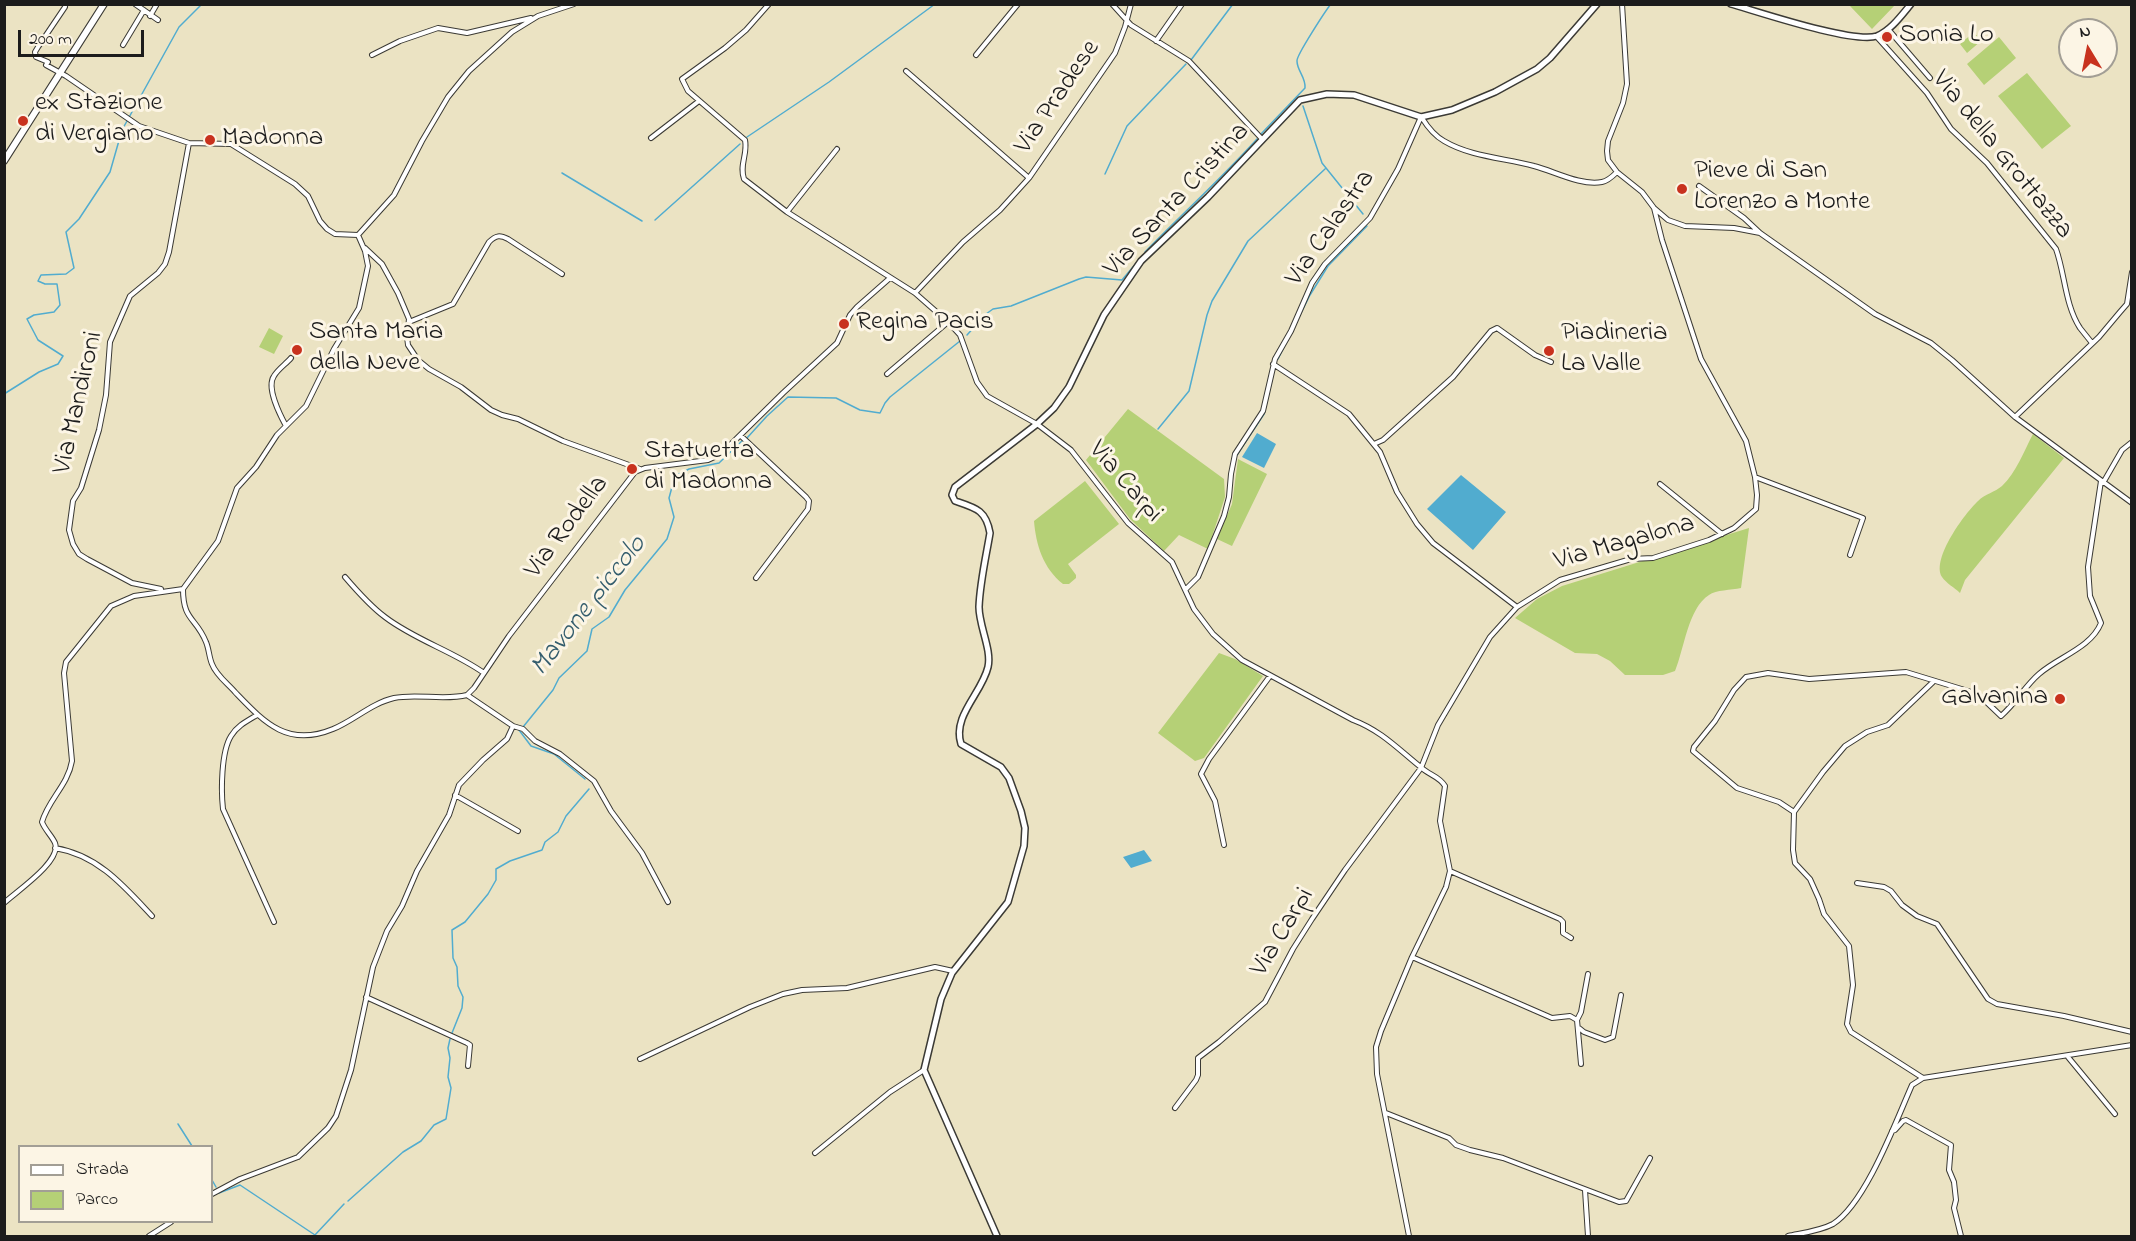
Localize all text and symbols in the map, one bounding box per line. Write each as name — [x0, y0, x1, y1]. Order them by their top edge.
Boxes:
scale bar — [21, 18, 147, 56]
north arrow — [2058, 18, 2118, 78]
text: N — [2078, 19, 2093, 45]
place label: Sonia Lo — [1899, 21, 1994, 53]
text: 200 m — [29, 27, 72, 53]
marker: Sonia Lo — [1880, 30, 1894, 44]
street label: Via Pradese — [1009, 35, 1109, 161]
street label: Via della Grottazza — [1923, 65, 2079, 247]
place label: ex Stazione di Vergiano — [35, 89, 163, 152]
marker: ex Stazione di Vergiano — [16, 114, 30, 128]
street label: Via Santa Cristina — [1098, 117, 1258, 285]
place label: Madonna — [222, 124, 323, 156]
marker: Madonna — [203, 133, 217, 147]
place label: Pieve di San Lorenzo a Monte — [1694, 157, 1870, 220]
street label: Via Calastra — [1280, 165, 1384, 293]
marker: Pieve di San Lorenzo a Monte — [1675, 182, 1689, 196]
place label: Regina Pacis — [856, 308, 994, 340]
marker: Regina Pacis — [837, 317, 851, 331]
place label: Santa Maria della Neve — [309, 318, 443, 381]
place label: Piadineria La Valle — [1561, 319, 1668, 382]
street label: Via Mandironi — [48, 329, 112, 477]
marker: Santa Maria della Neve — [290, 343, 304, 357]
marker: Piadineria La Valle — [1542, 344, 1556, 358]
street label: Via Carpi — [1080, 436, 1168, 530]
place label: Statuetta di Madonna — [644, 437, 772, 500]
marker: Statuetta di Madonna — [625, 462, 639, 476]
street label: Via Rodella — [519, 470, 617, 586]
street label: Via Magalona — [1551, 509, 1699, 579]
water label: Mavone piccolo — [525, 530, 655, 684]
place label: Galvanina — [1941, 683, 2048, 715]
marker: Galvanina — [2053, 692, 2067, 706]
street label: Via Carpi — [1245, 883, 1323, 983]
legend — [18, 1145, 213, 1223]
text: Strada — [76, 1157, 129, 1183]
text: Parco — [76, 1187, 118, 1213]

